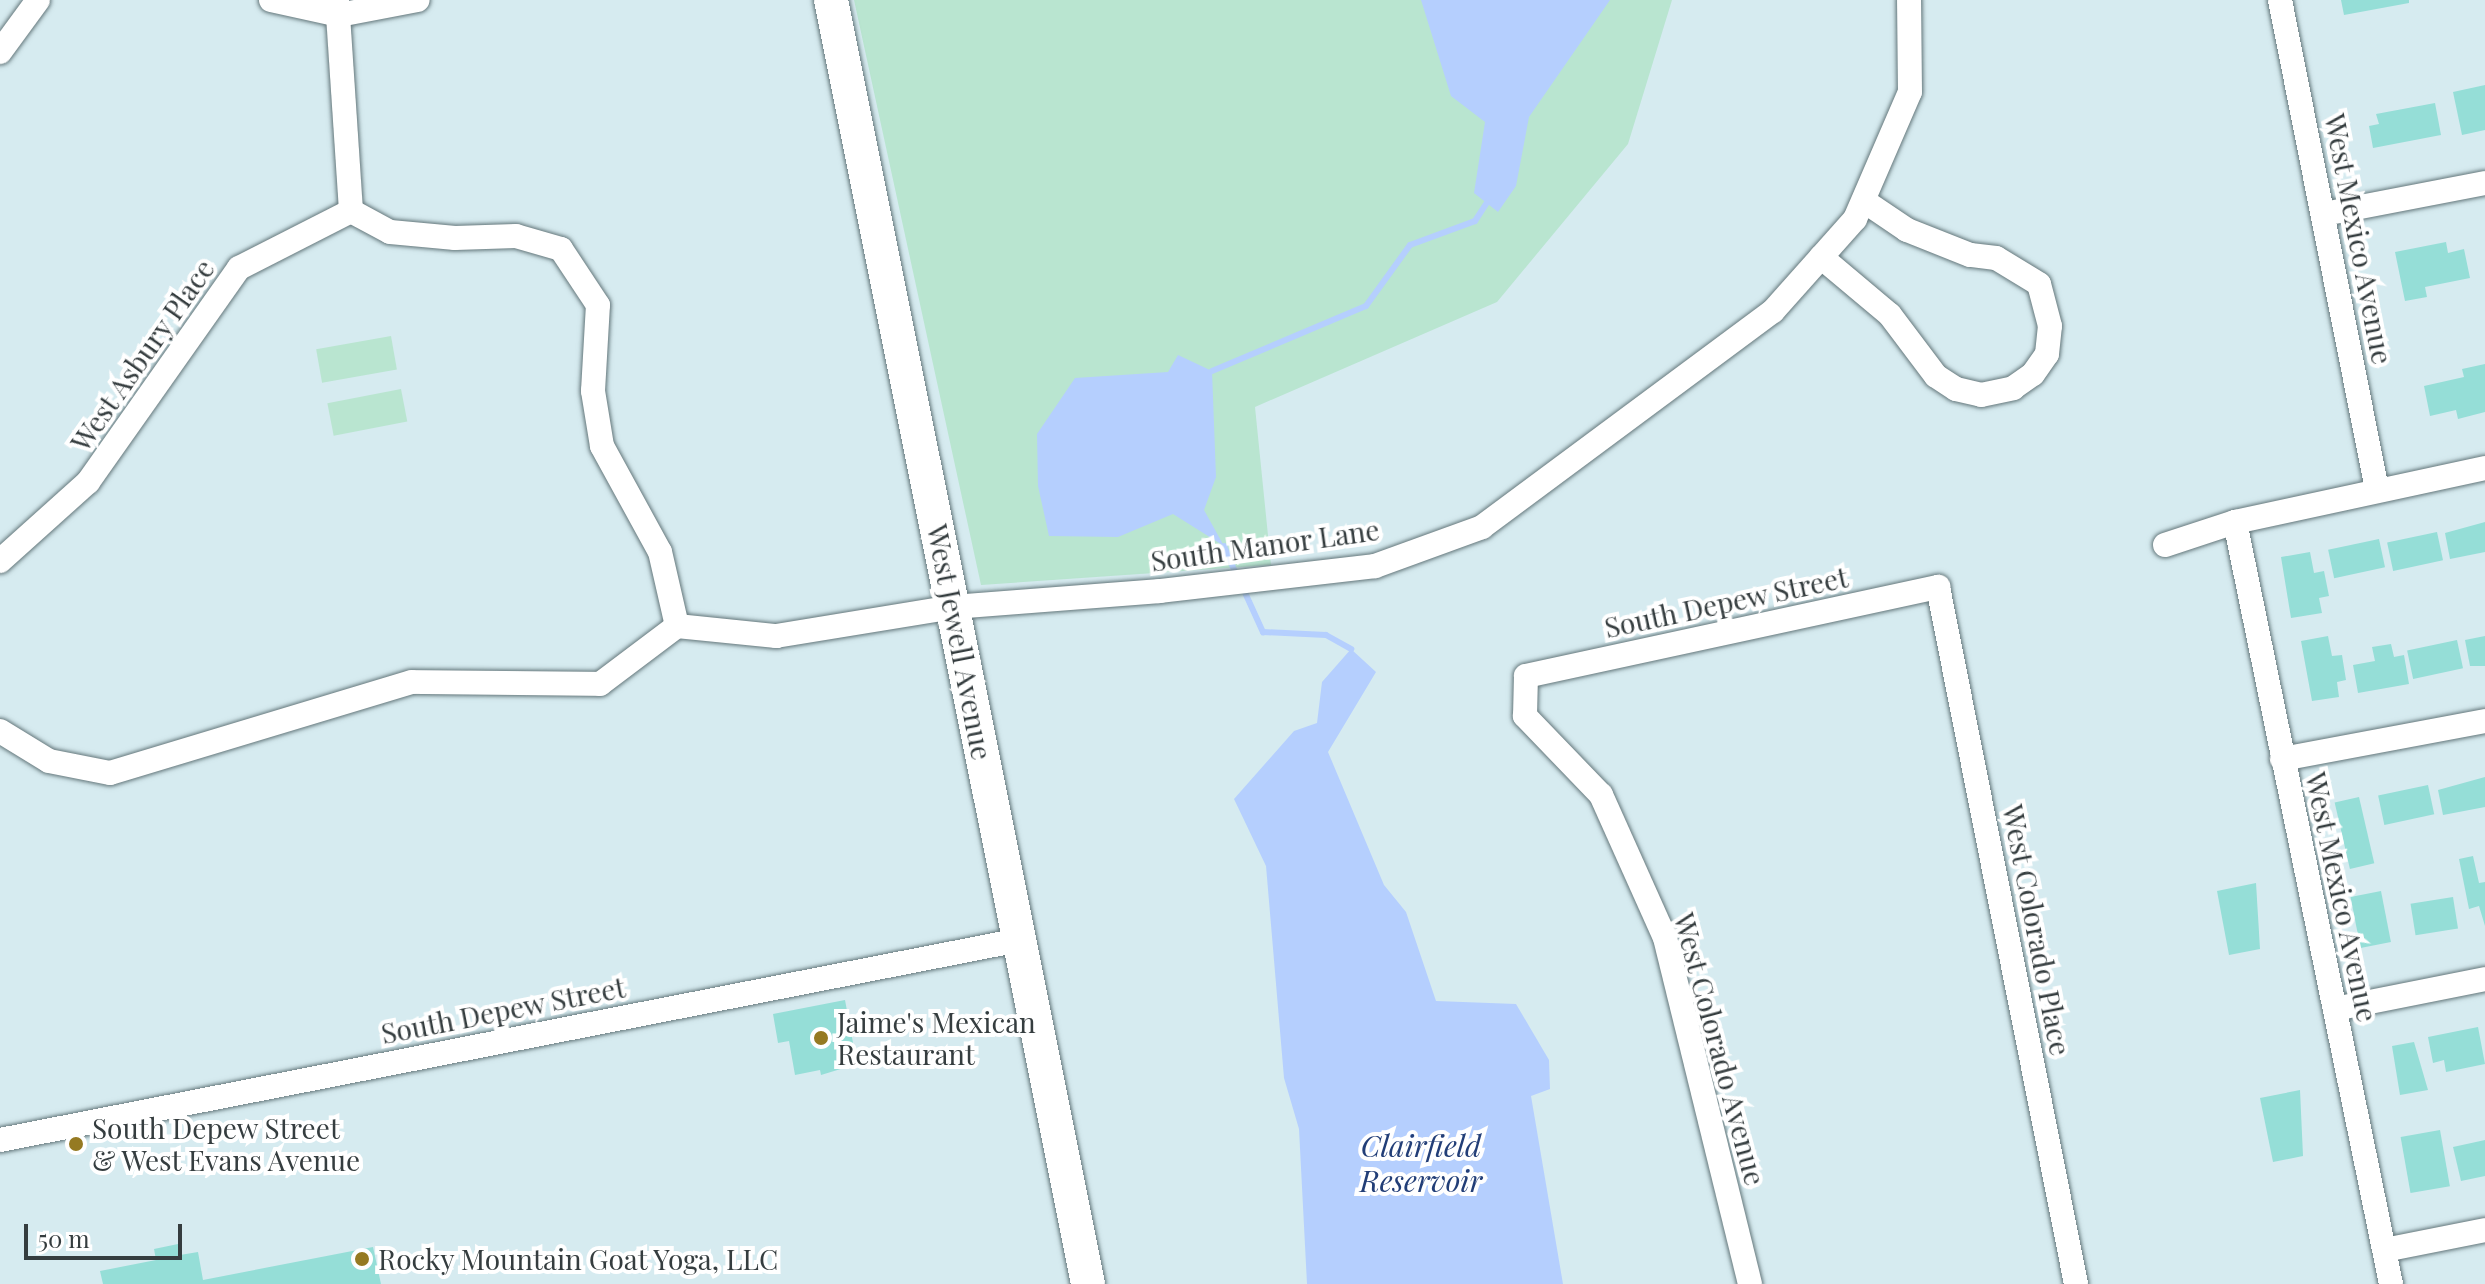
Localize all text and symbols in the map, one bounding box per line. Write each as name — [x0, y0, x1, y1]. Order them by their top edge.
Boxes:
street label: West Mexico Avenue — [2318, 110, 2400, 368]
street label: West Asbury Place — [63, 252, 221, 458]
street label: South Manor Lane — [1148, 512, 1382, 578]
street label: West Jewell Avenue — [921, 521, 999, 763]
street label: South Depew Street — [1601, 560, 1851, 644]
street label: West Mexico Avenue — [2299, 768, 2385, 1026]
street label: West Colorado Place — [1996, 802, 2078, 1058]
street label: West Colorado Avenue — [1667, 909, 1773, 1189]
street label: South Depew Street — [378, 970, 628, 1050]
place label: Jaime's Mexican Restaurant — [837, 1005, 1036, 1071]
marker: Jaime's Mexican Restaurant — [812, 1029, 830, 1047]
place label: South Depew Street & West Evans Avenue — [92, 1111, 363, 1177]
water label: Clairfield Reservoir — [1360, 1127, 1482, 1198]
marker: South Depew Street & West Evans Avenue — [67, 1135, 85, 1153]
scale bar — [28, 1208, 186, 1258]
text: 50 m — [38, 1222, 90, 1254]
place label: Rocky Mountain Goat Yoga, LLC — [378, 1242, 780, 1276]
marker: Rocky Mountain Goat Yoga, LLC — [353, 1250, 371, 1268]

